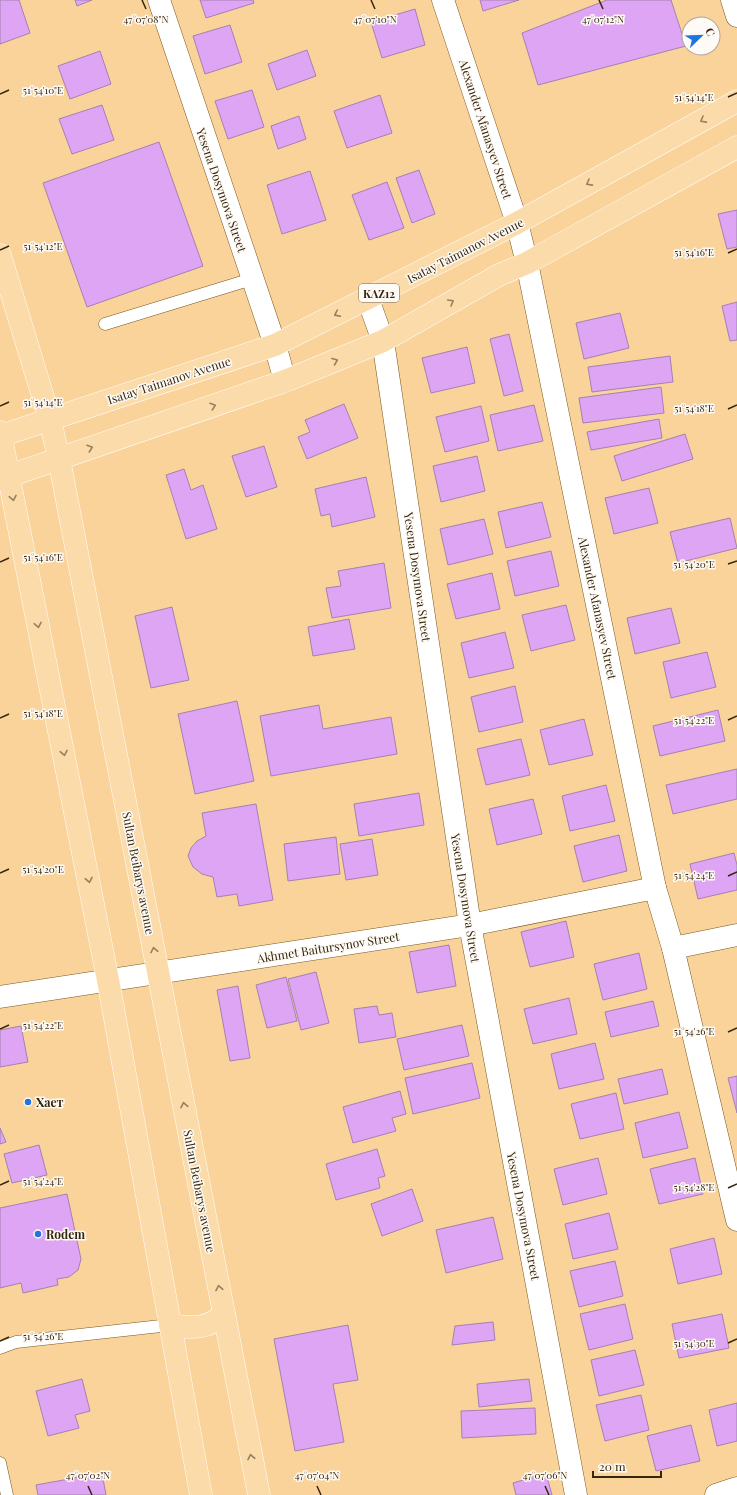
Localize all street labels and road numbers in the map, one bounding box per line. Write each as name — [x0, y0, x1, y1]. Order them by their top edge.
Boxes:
street label: Alexander Afanasyev Street — [456, 56, 516, 201]
street label: Yesena Dosymova Street — [193, 125, 251, 255]
street label: Isatay Taimanov Avenue — [404, 214, 526, 286]
road number: KAZ12 — [359, 284, 399, 302]
street label: Isatay Taimanov Avenue — [105, 352, 233, 408]
street label: Yesena Dosymova Street — [401, 510, 435, 643]
street label: Alexander Afanasyev Street — [575, 534, 621, 682]
street label: Sultan Beibarys avenue — [119, 810, 159, 936]
street label: Yesena Dosymova Street — [448, 831, 484, 964]
street label: Akhmet Baitursynov Street — [255, 928, 401, 966]
street label: Sultan Beibarys avenue — [180, 1128, 220, 1254]
street label: Yesena Dosymova Street — [504, 1149, 544, 1282]

